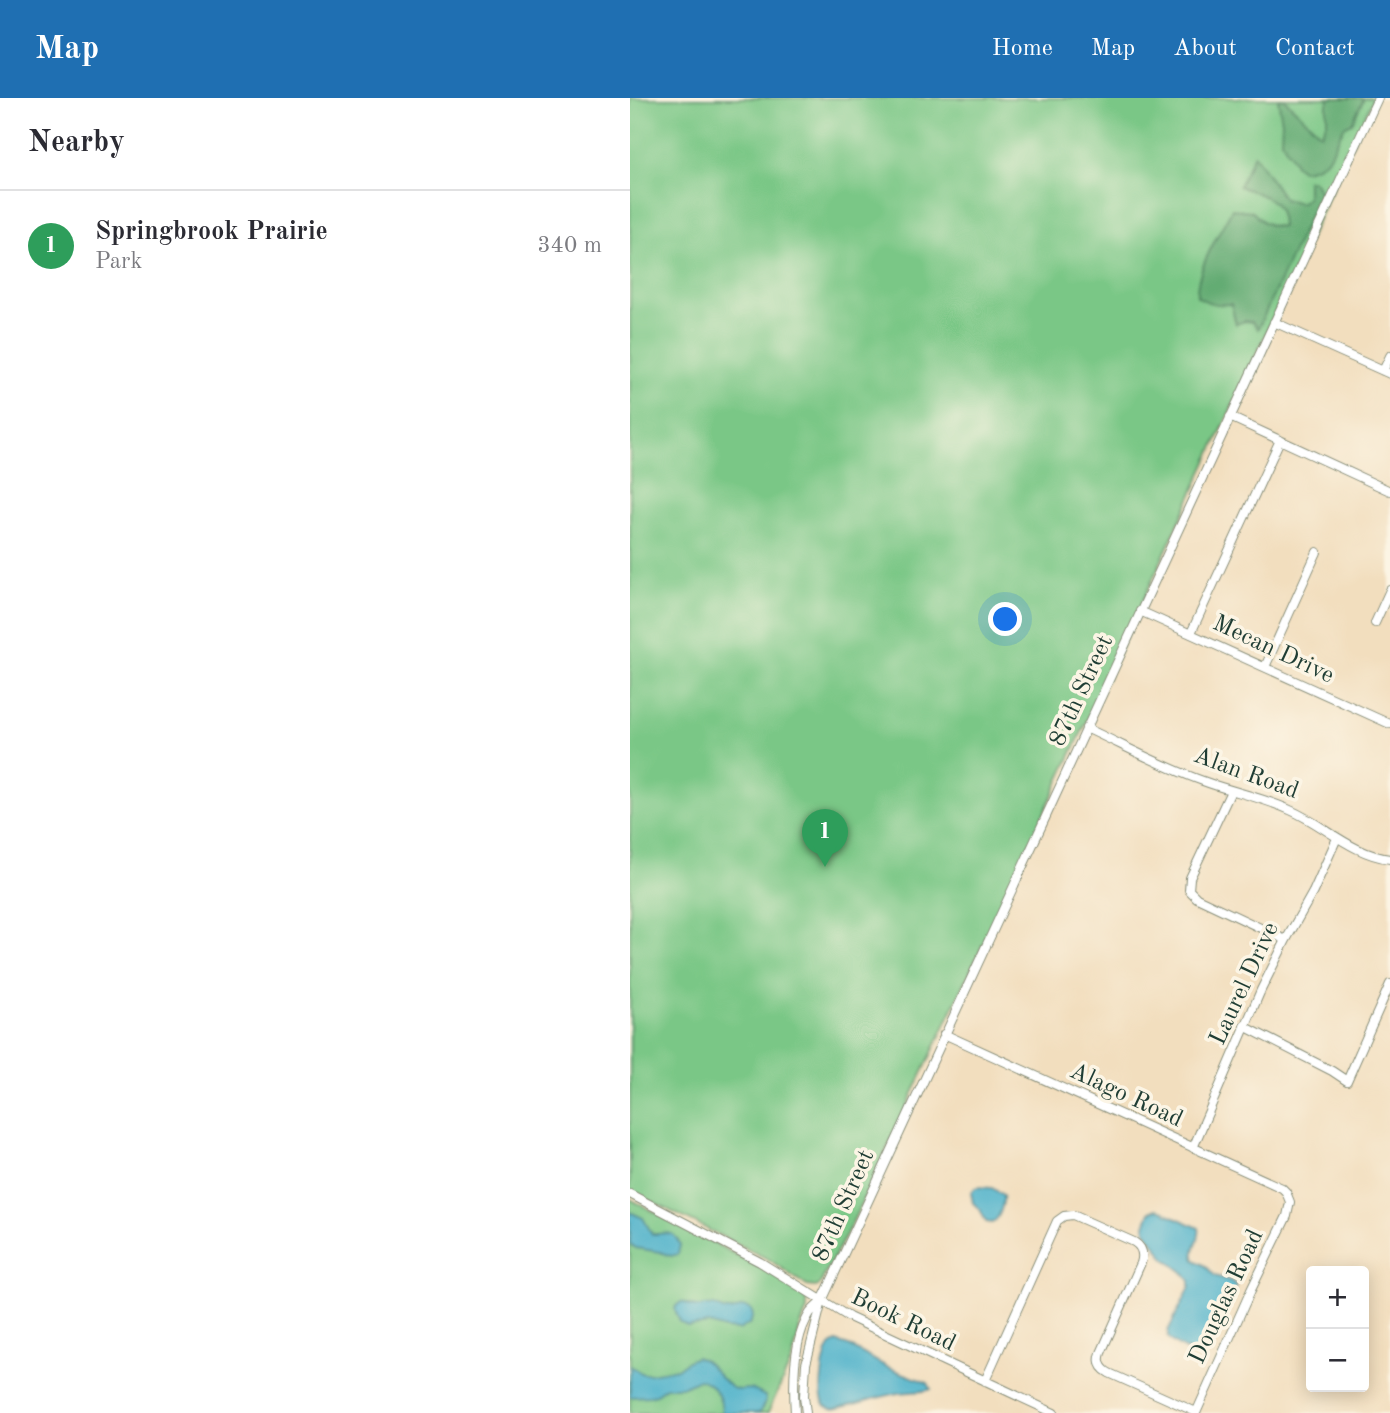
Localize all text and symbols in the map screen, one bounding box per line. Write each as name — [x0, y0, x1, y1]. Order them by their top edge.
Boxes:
text: Map — [35, 33, 99, 66]
text: Home — [992, 37, 1053, 61]
text: Map — [1091, 37, 1135, 61]
text: About — [1173, 37, 1237, 61]
text: Contact — [1275, 37, 1355, 61]
text: Nearby — [28, 128, 125, 158]
text: Springbrook Prairie — [95, 219, 328, 245]
text: 1 — [44, 234, 58, 257]
text: 340 m — [537, 234, 602, 257]
text: Park — [95, 250, 142, 273]
your location — [988, 602, 1022, 636]
street label: Mecan Drive — [1209, 611, 1337, 689]
street label: 87th Street — [1046, 632, 1118, 750]
street label: Alan Road — [1190, 744, 1302, 804]
pin: 1 — [802, 809, 848, 867]
street label: Laurel Drive — [1206, 919, 1284, 1049]
street label: Alago Road — [1066, 1059, 1186, 1133]
street label: 87th Street — [809, 1146, 879, 1266]
street label: Douglas Road — [1185, 1226, 1269, 1368]
map controls — [1306, 1266, 1369, 1392]
button: + — [1306, 1266, 1369, 1329]
street label: Book Road — [847, 1285, 959, 1357]
button: − — [1306, 1329, 1369, 1392]

